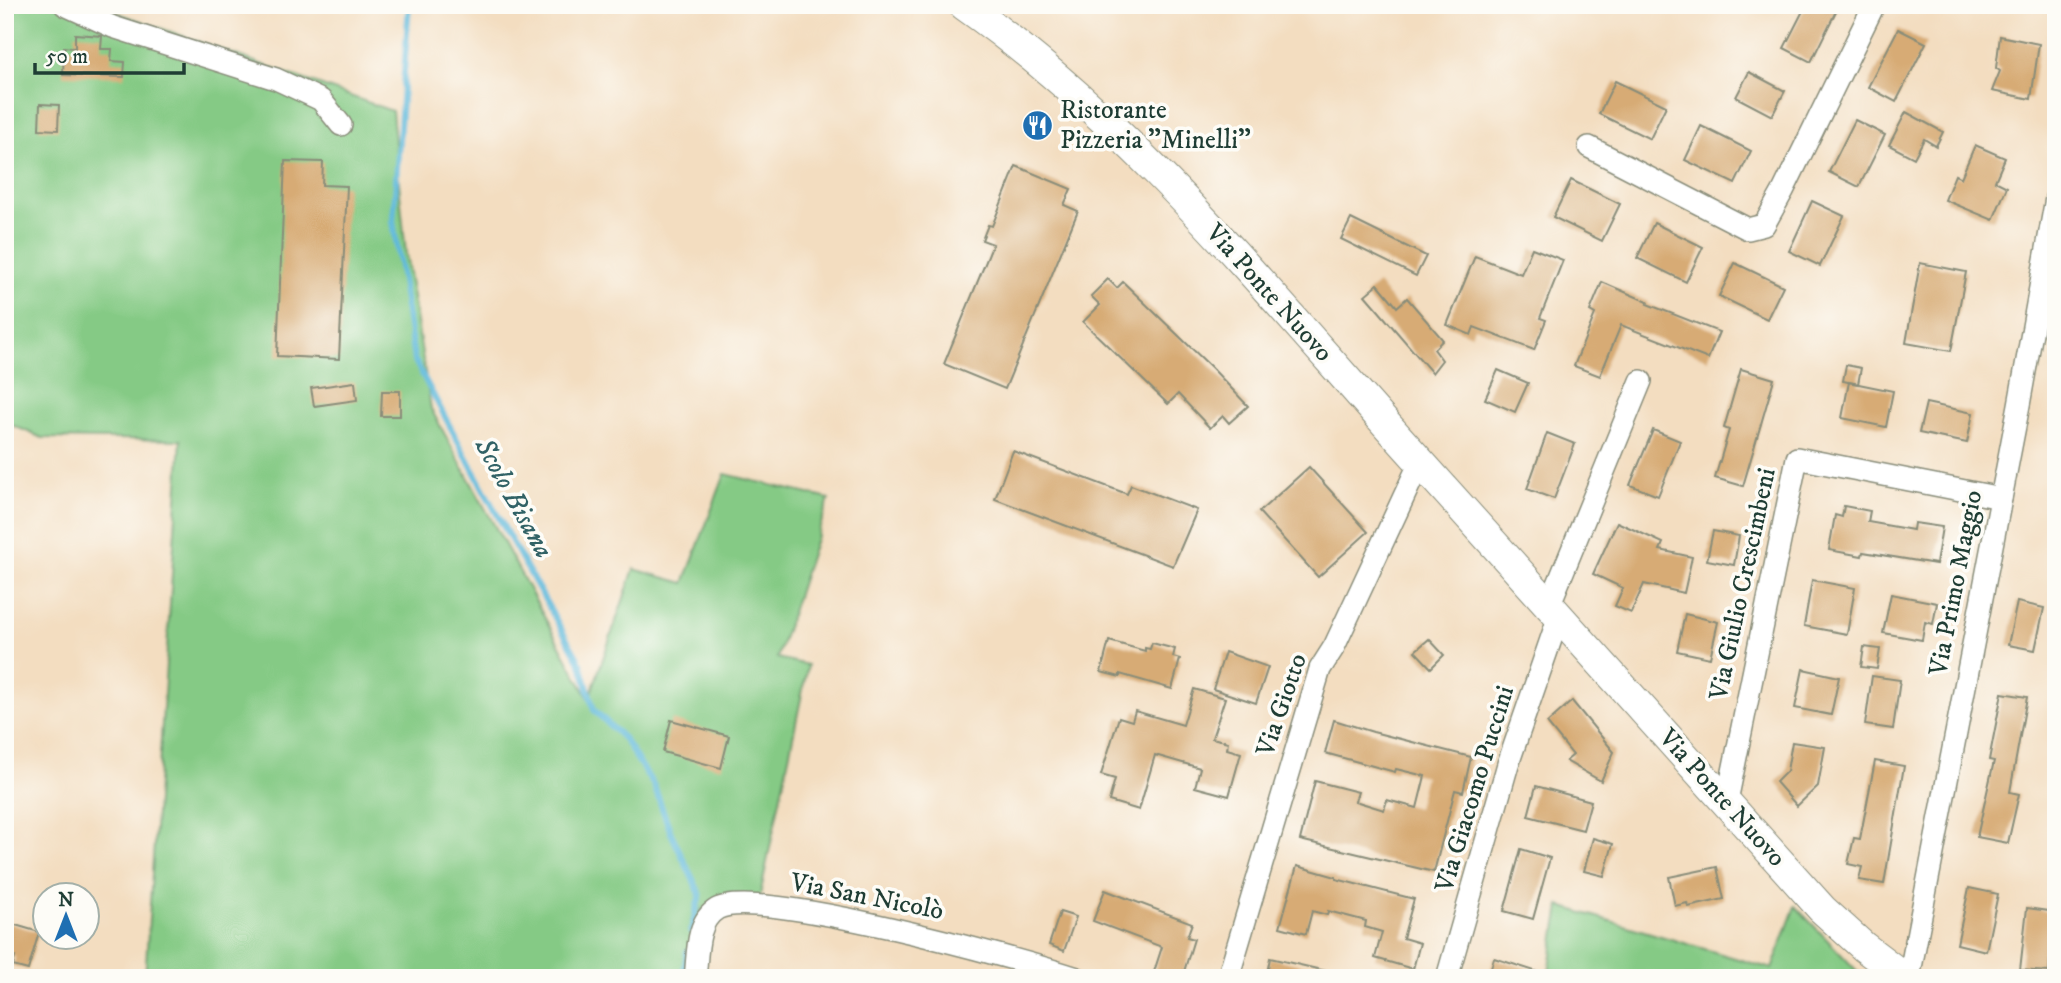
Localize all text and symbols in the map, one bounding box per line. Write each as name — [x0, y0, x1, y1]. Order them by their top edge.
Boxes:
scale bar — [35, 32, 184, 76]
text: 50 m — [46, 44, 88, 70]
place label: Ristorante Pizzeria "Minelli" — [1060, 94, 1251, 157]
restaurant icon: Ristorante Pizzeria "Minelli" — [1020, 108, 1054, 142]
street label: Via Ponte Nuovo — [1198, 216, 1340, 369]
water label: Scolo Bisana — [466, 431, 561, 564]
street label: Via Giulio Crescimbeni — [1702, 465, 1784, 704]
street label: Via Primo Maggio — [1922, 487, 1990, 680]
street label: Via Giotto — [1249, 649, 1315, 762]
street label: Via Giacomo Puccini — [1428, 682, 1522, 897]
street label: Via Ponte Nuovo — [1651, 721, 1793, 874]
street label: Via San Nicolò — [787, 866, 946, 928]
north arrow — [32, 881, 102, 951]
text: N — [58, 889, 74, 912]

